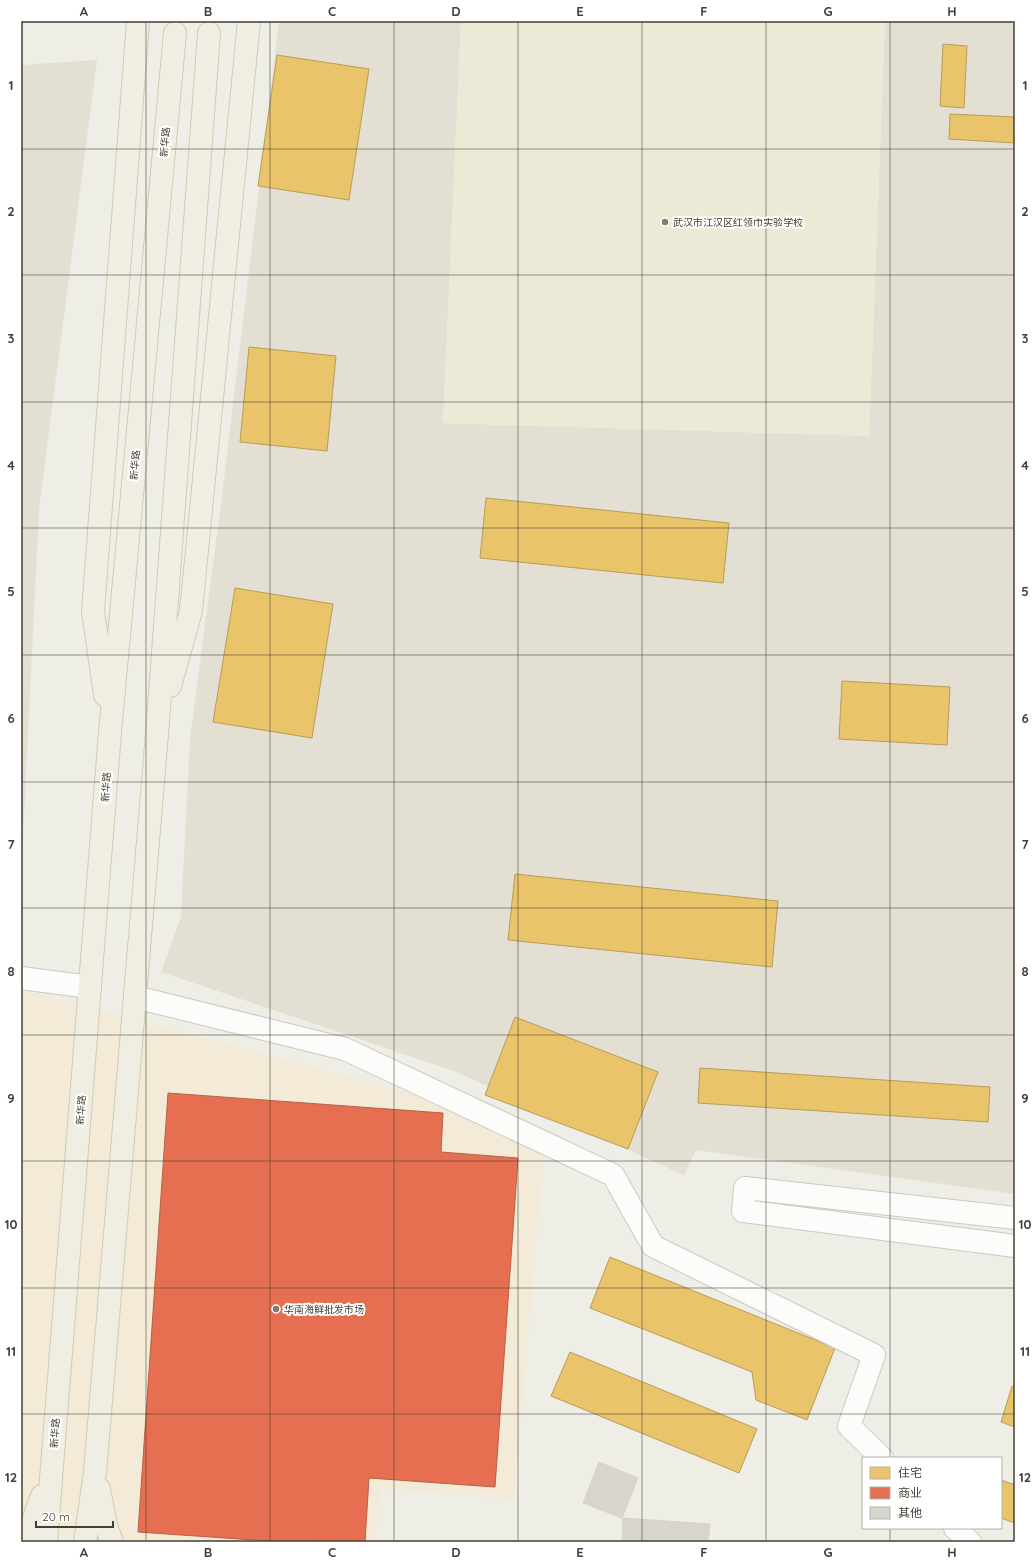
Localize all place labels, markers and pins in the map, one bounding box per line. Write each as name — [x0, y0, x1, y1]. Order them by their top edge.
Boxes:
place label: 武汉市江汉区红领巾实验学校 — [673, 216, 803, 229]
marker: 武汉市江汉区红领巾实验学校 — [660, 217, 670, 227]
place label: 华南海鲜批发市场 — [284, 1303, 364, 1316]
marker: 华南海鲜批发市场 — [271, 1304, 281, 1314]

